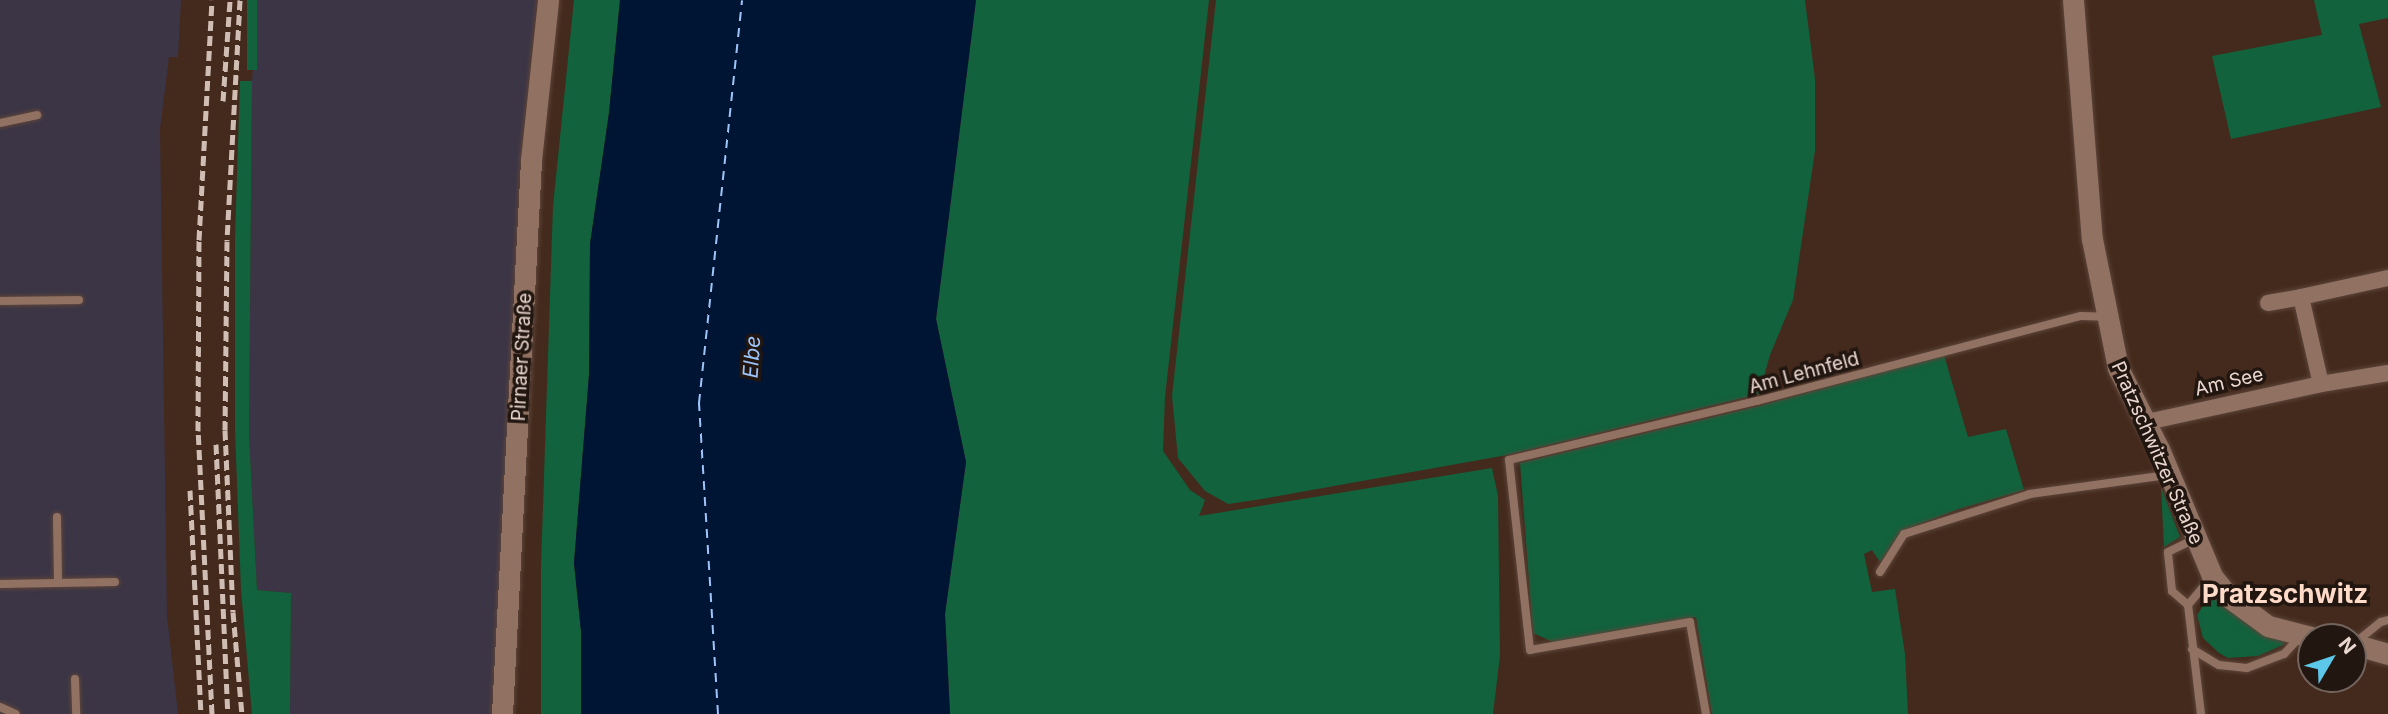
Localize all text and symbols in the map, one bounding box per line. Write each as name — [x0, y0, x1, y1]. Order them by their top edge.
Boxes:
street label: Pirnaer Straße — [507, 292, 537, 422]
water label: Elbe — [738, 335, 766, 379]
street label: Am Lehnfeld — [1746, 347, 1862, 399]
street label: Pratzschwitzer Straße — [2106, 358, 2208, 548]
street label: Am See — [2193, 363, 2265, 401]
district label: Pratzschwitz — [2202, 578, 2368, 610]
north arrow — [2297, 623, 2367, 693]
text: N — [2334, 633, 2361, 659]

